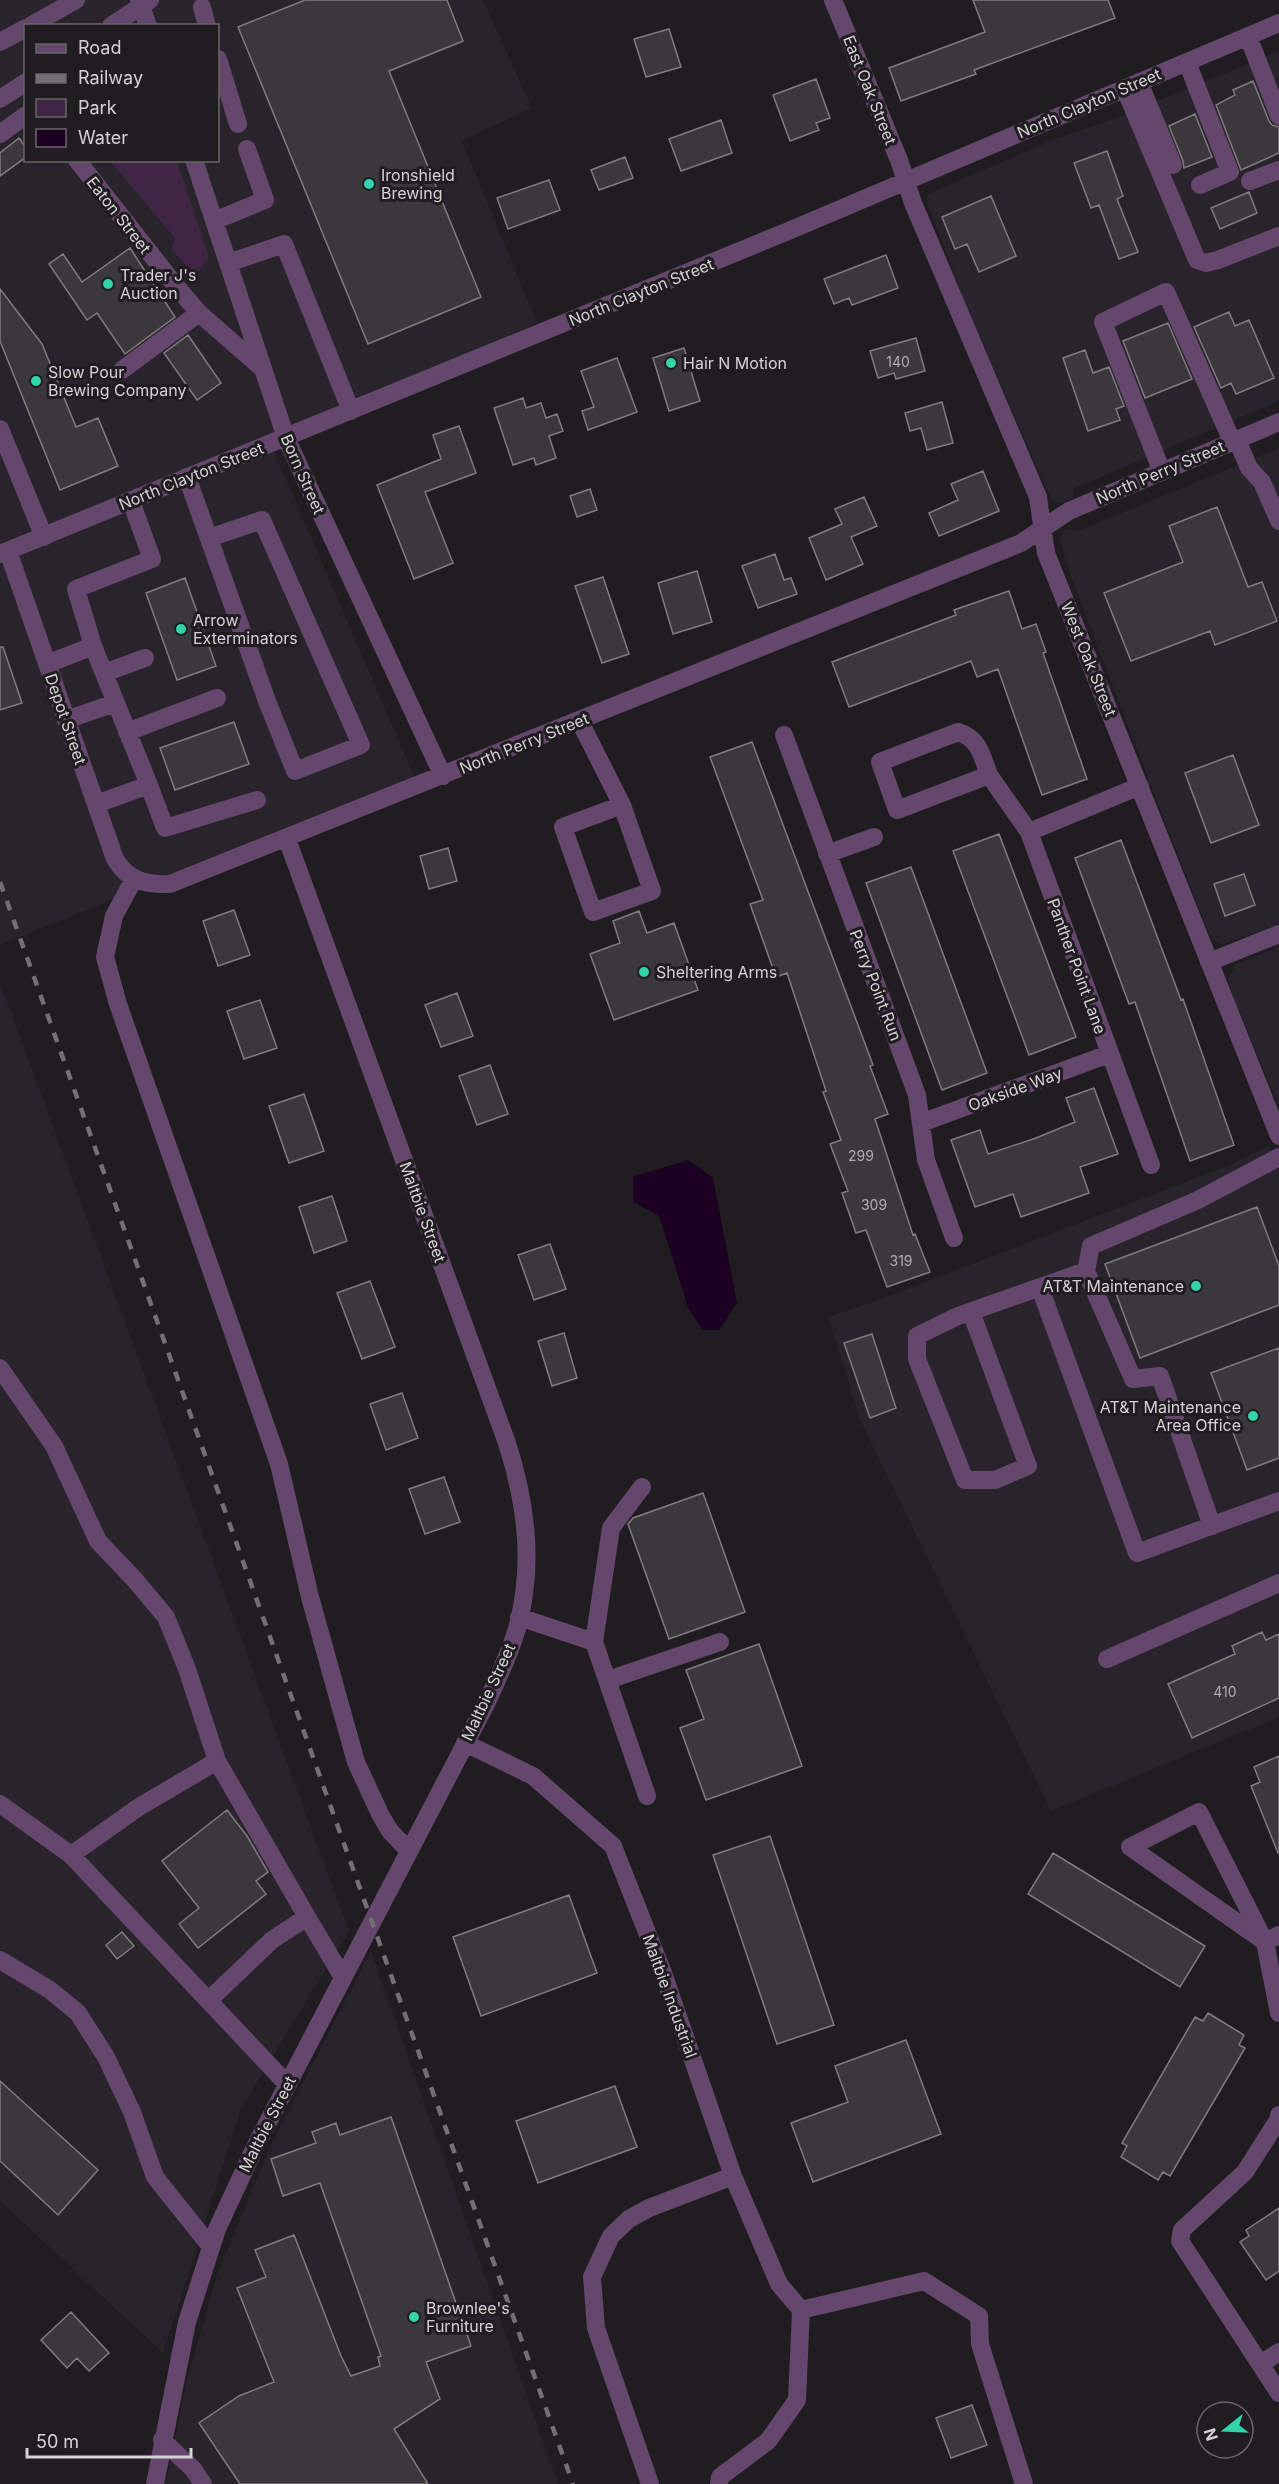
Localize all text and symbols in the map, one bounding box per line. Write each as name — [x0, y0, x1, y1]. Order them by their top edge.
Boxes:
legend — [24, 24, 219, 162]
street label: East Oak Street — [839, 32, 901, 148]
text: Road — [78, 37, 121, 58]
street label: North Clayton Street — [1014, 64, 1164, 142]
text: Railway — [78, 67, 143, 88]
text: Park — [78, 97, 117, 118]
text: Water — [78, 127, 128, 148]
place label: Ironshield Brewing — [381, 165, 455, 203]
street label: Eaton Street — [83, 172, 155, 258]
marker: Ironshield Brewing — [362, 177, 376, 191]
street label: North Clayton Street — [566, 254, 716, 330]
place label: Trader J's Auction — [120, 265, 196, 303]
marker: Trader J's Auction — [101, 277, 115, 291]
place label: Hair N Motion — [683, 353, 787, 373]
house number: 140 — [886, 353, 910, 370]
marker: Hair N Motion — [664, 356, 678, 370]
place label: Slow Pour Brewing Company — [48, 362, 186, 400]
marker: Slow Pour Brewing Company — [29, 374, 43, 388]
street label: Born Street — [276, 431, 330, 517]
street label: North Perry Street — [1093, 436, 1227, 508]
street label: North Clayton Street — [116, 438, 266, 514]
street label: West Oak Street — [1057, 599, 1121, 719]
place label: Arrow Exterminators — [193, 610, 298, 648]
marker: Arrow Exterminators — [174, 622, 188, 636]
street label: Depot Street — [41, 671, 91, 767]
street label: North Perry Street — [456, 708, 592, 778]
street label: Panther Point Lane — [1043, 895, 1111, 1037]
street label: Perry Point Run — [846, 927, 906, 1043]
place label: Sheltering Arms — [656, 962, 777, 982]
marker: Sheltering Arms — [637, 965, 651, 979]
street label: Oakside Way — [965, 1063, 1065, 1115]
house number: 299 — [848, 1147, 874, 1164]
street label: Maltbie Street — [396, 1159, 450, 1265]
house number: 309 — [861, 1196, 887, 1213]
house number: 319 — [889, 1252, 913, 1269]
place label: AT&T Maintenance — [1043, 1276, 1184, 1296]
marker: AT&T Maintenance — [1189, 1279, 1203, 1293]
place label: AT&T Maintenance Area Office — [1100, 1397, 1241, 1435]
marker: AT&T Maintenance Area Office — [1246, 1409, 1260, 1423]
street label: Maltbie Street — [457, 1640, 519, 1744]
house number: 410 — [1213, 1683, 1237, 1700]
street label: Maltbie Industrial — [638, 1932, 702, 2060]
street label: Maltbie Street — [234, 2072, 300, 2176]
place label: Brownlee's Furniture — [426, 2298, 510, 2336]
marker: Brownlee's Furniture — [407, 2310, 421, 2324]
north arrow — [1195, 2400, 1255, 2460]
scale bar — [27, 2421, 190, 2459]
text: N — [1199, 2426, 1222, 2444]
text: 50 m — [36, 2431, 79, 2452]

